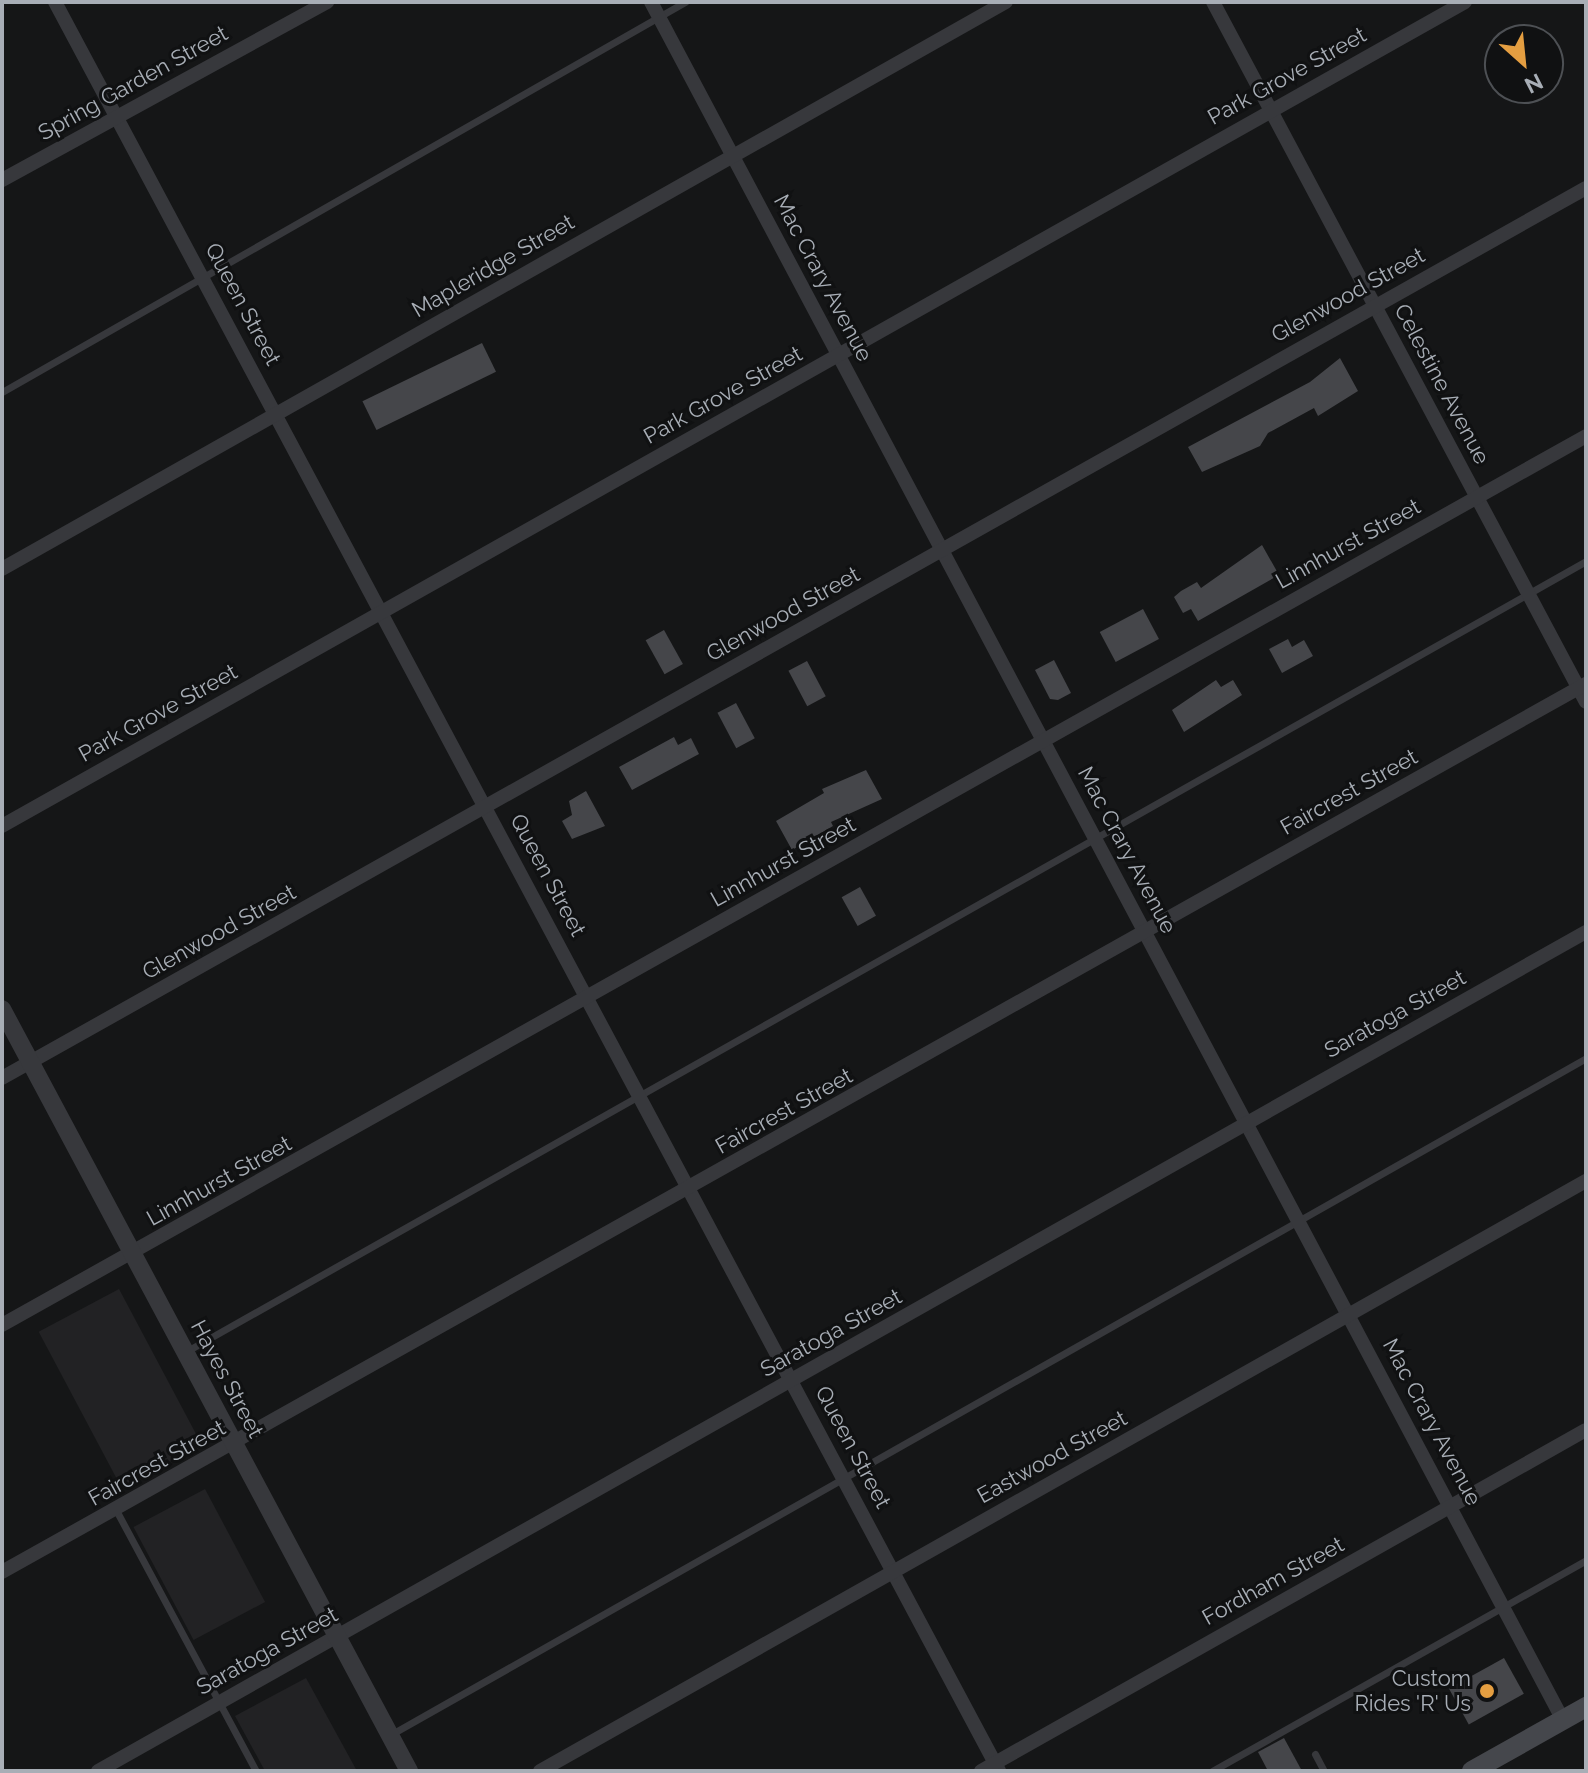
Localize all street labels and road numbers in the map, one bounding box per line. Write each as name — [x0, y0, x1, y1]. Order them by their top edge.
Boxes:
street label: Spring Garden Street — [34, 20, 232, 146]
street label: Park Grove Street — [1203, 22, 1371, 130]
street label: Mac Crary Avenue — [768, 190, 878, 366]
street label: Mapleridge Street — [407, 209, 579, 323]
street label: Queen Street — [200, 238, 286, 370]
street label: Glenwood Street — [1267, 242, 1429, 348]
street label: Celestine Avenue — [1389, 299, 1495, 469]
street label: Park Grove Street — [639, 341, 807, 449]
street label: Linnhurst Street — [1271, 493, 1425, 595]
street label: Glenwood Street — [702, 561, 864, 667]
street label: Park Grove Street — [74, 659, 242, 767]
street label: Faircrest Street — [1276, 743, 1422, 841]
street label: Mac Crary Avenue — [1072, 762, 1182, 938]
street label: Queen Street — [505, 809, 591, 941]
street label: Linnhurst Street — [706, 811, 860, 913]
street label: Glenwood Street — [138, 879, 300, 985]
street label: Saratoga Street — [1320, 964, 1470, 1064]
street label: Faircrest Street — [711, 1062, 857, 1160]
street label: Linnhurst Street — [142, 1130, 296, 1232]
street label: Saratoga Street — [756, 1283, 906, 1383]
street label: Hayes Street — [185, 1316, 269, 1442]
street label: Mac Crary Avenue — [1377, 1334, 1487, 1510]
street label: Queen Street — [810, 1381, 896, 1513]
street label: Eastwood Street — [972, 1405, 1132, 1509]
street label: Faircrest Street — [84, 1414, 230, 1512]
street label: Fordham Street — [1197, 1531, 1349, 1631]
street label: Saratoga Street — [192, 1601, 342, 1701]

